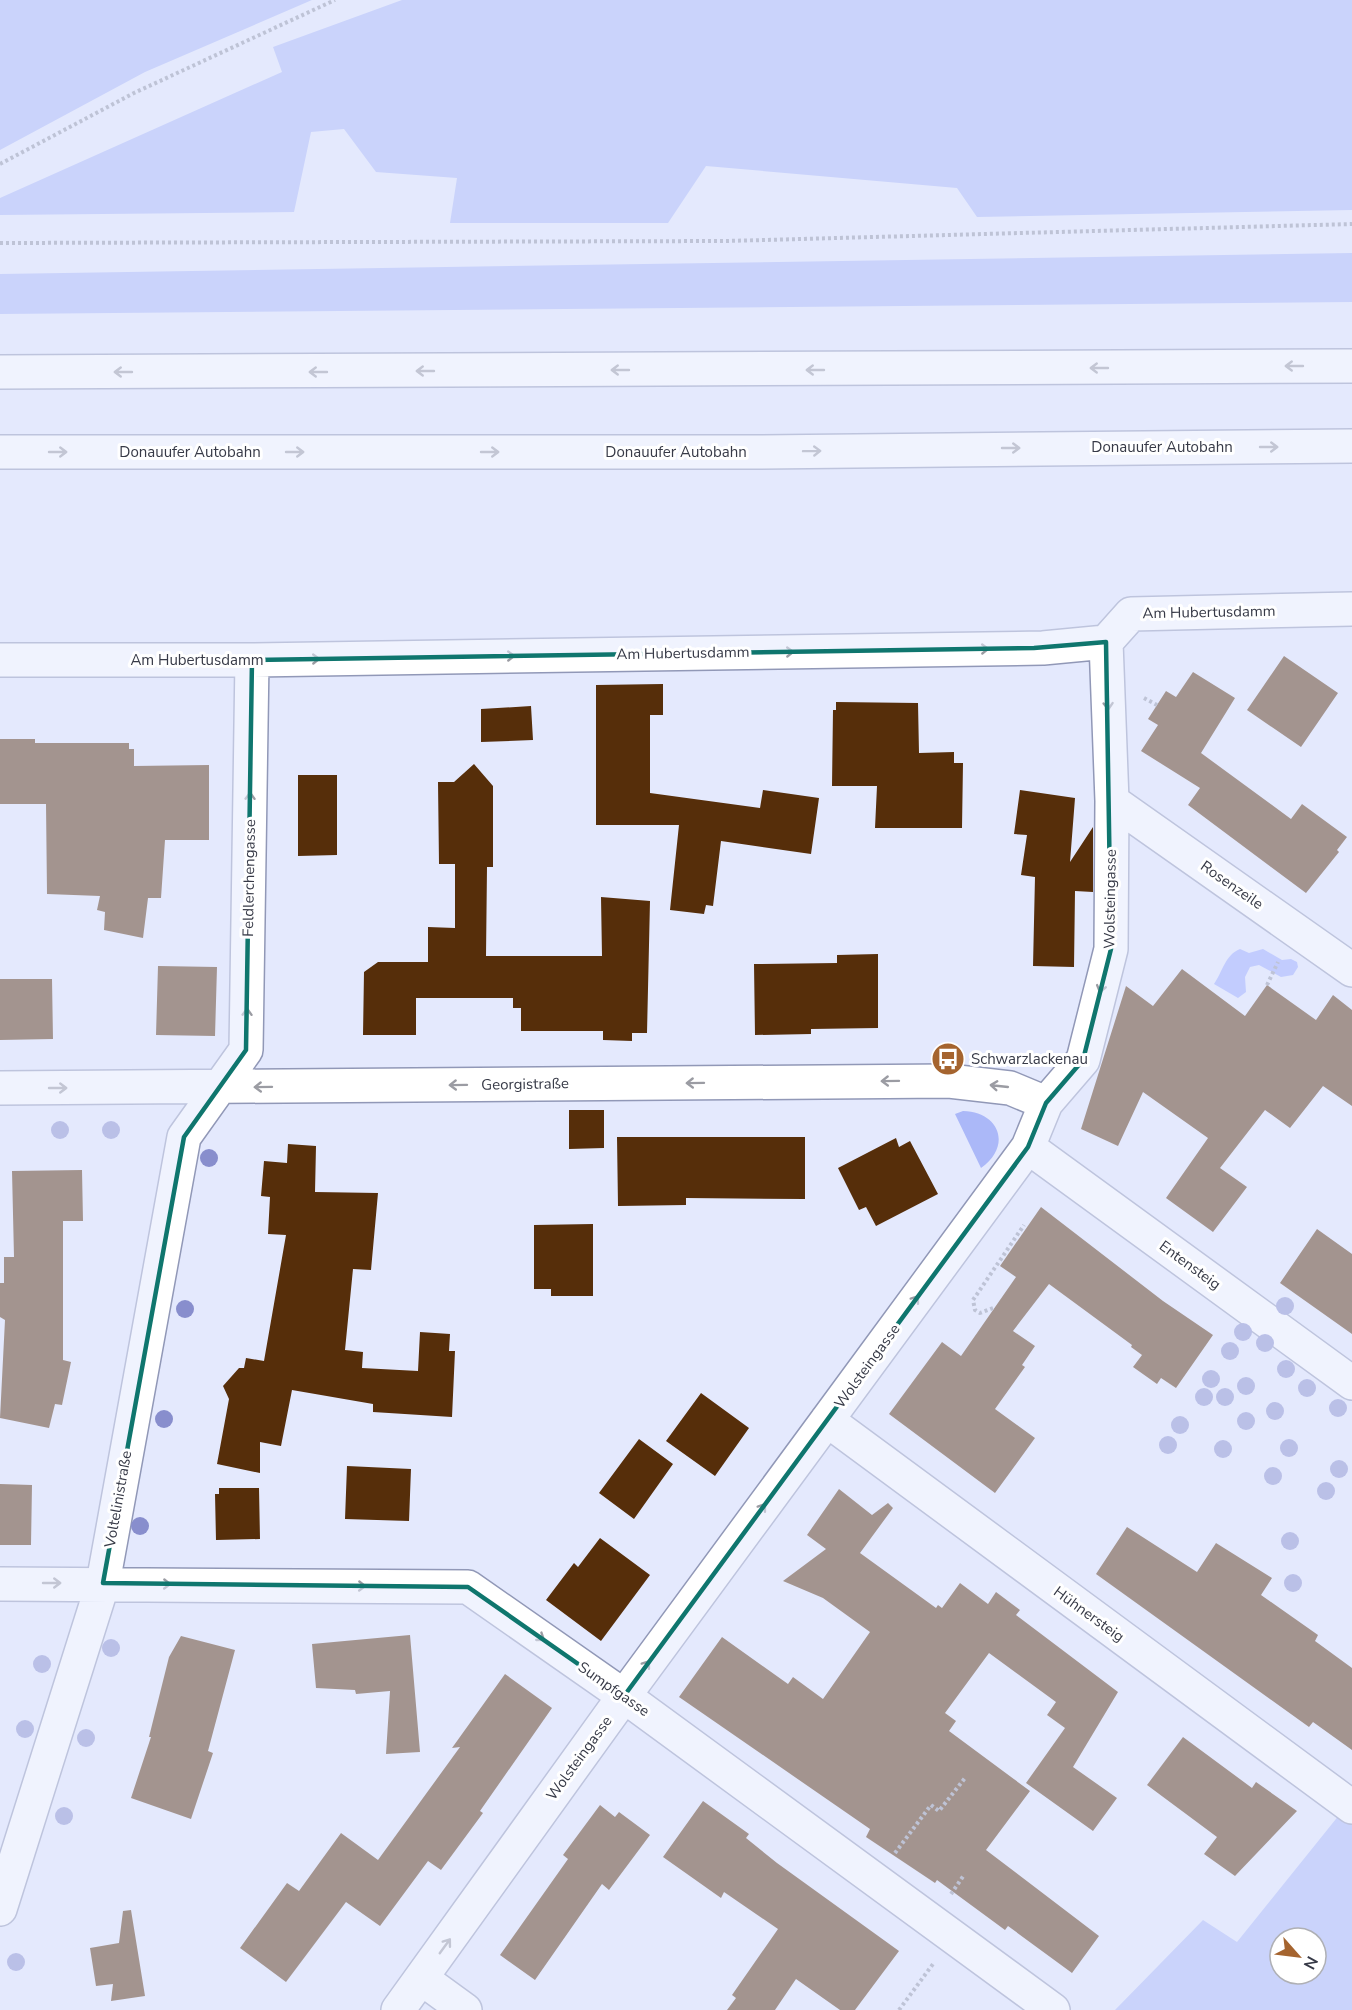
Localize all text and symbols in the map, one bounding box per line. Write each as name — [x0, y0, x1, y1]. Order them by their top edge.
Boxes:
one-way arrow — [1284, 360, 1304, 372]
one-way arrow — [1089, 362, 1109, 374]
one-way arrow — [611, 364, 631, 376]
one-way arrow — [806, 364, 826, 376]
one-way arrow — [416, 365, 436, 377]
one-way arrow — [113, 366, 133, 378]
one-way arrow — [308, 366, 328, 377]
street label: Donauufer Autobahn — [1091, 437, 1233, 457]
one-way arrow — [1259, 441, 1279, 453]
street label: Donauufer Autobahn — [119, 442, 261, 462]
street label: Donauufer Autobahn — [605, 442, 747, 462]
one-way arrow — [1001, 442, 1021, 454]
one-way arrow — [802, 445, 822, 457]
one-way arrow — [48, 446, 68, 458]
one-way arrow — [285, 446, 305, 458]
one-way arrow — [480, 446, 500, 458]
street label: Am Hubertusdamm — [1142, 601, 1276, 623]
street label: Am Hubertusdamm — [616, 642, 750, 664]
one-way arrow — [969, 643, 989, 655]
one-way arrow — [774, 646, 794, 658]
street label: Am Hubertusdamm — [130, 650, 264, 670]
one-way arrow — [495, 650, 515, 662]
one-way arrow — [300, 653, 320, 665]
one-way arrow — [1103, 690, 1114, 710]
one-way arrow — [244, 792, 256, 812]
street label: Feldlerchengasse — [238, 819, 260, 937]
street label: Wolsteingasse — [1099, 849, 1121, 949]
street label: Rosenzeile — [1197, 856, 1267, 914]
one-way arrow — [1095, 975, 1107, 994]
one-way arrow — [241, 1008, 252, 1028]
bus stop icon: Schwarzlackenau — [930, 1041, 966, 1077]
place label: Schwarzlackenau — [971, 1049, 1088, 1069]
street label: Georgistraße — [481, 1073, 569, 1095]
one-way arrow — [881, 1075, 901, 1087]
one-way arrow — [686, 1077, 706, 1089]
one-way arrow — [449, 1079, 469, 1091]
one-way arrow — [990, 1080, 1010, 1091]
one-way arrow — [254, 1081, 274, 1093]
one-way arrow — [48, 1082, 68, 1094]
street label: Entensteig — [1155, 1236, 1225, 1294]
one-way arrow — [907, 1296, 919, 1312]
street label: Wolsteingasse — [830, 1320, 904, 1412]
street label: Voltelinistraße — [99, 1449, 136, 1550]
one-way arrow — [753, 1503, 766, 1519]
one-way arrow — [41, 1577, 61, 1589]
one-way arrow — [151, 1578, 171, 1590]
one-way arrow — [346, 1580, 366, 1592]
street label: Hühnersteig — [1050, 1582, 1128, 1646]
one-way arrow — [528, 1629, 544, 1641]
street label: Sumpfgasse — [574, 1657, 654, 1721]
one-way arrow — [638, 1660, 651, 1676]
street label: Wolsteingasse — [542, 1712, 616, 1804]
north arrow — [1268, 1926, 1328, 1986]
one-way arrow — [439, 1938, 451, 1954]
text: N — [1298, 1952, 1323, 1973]

